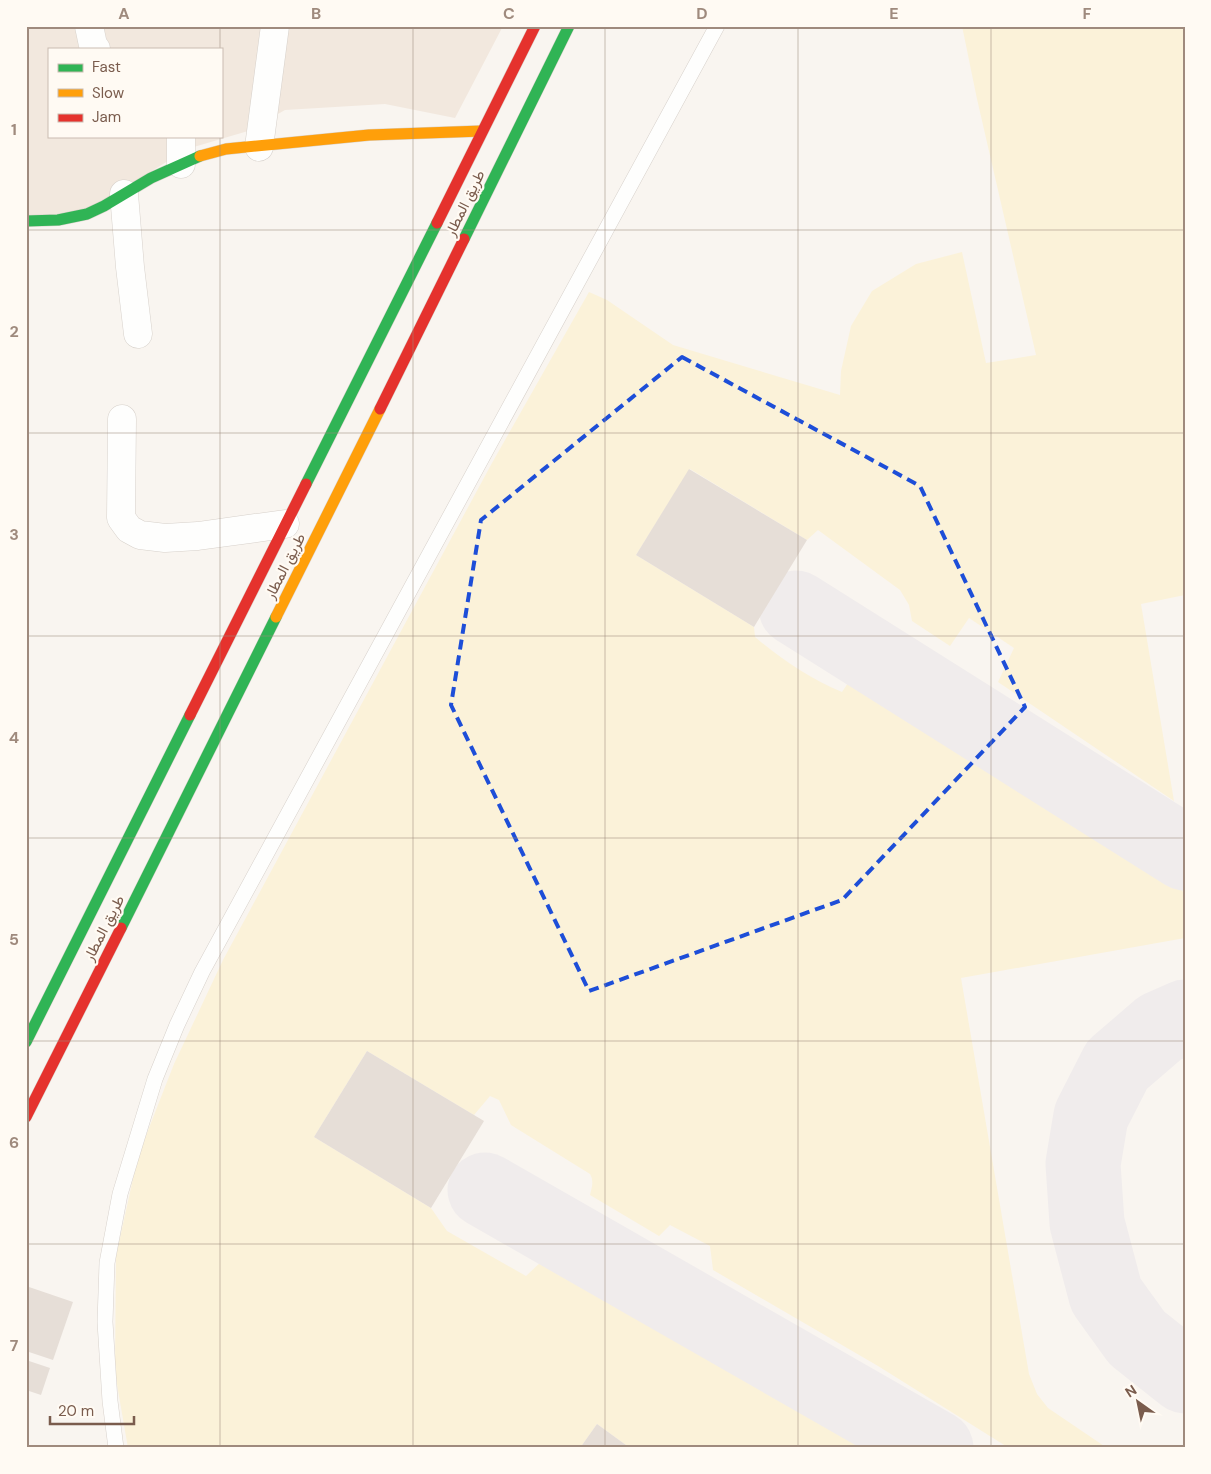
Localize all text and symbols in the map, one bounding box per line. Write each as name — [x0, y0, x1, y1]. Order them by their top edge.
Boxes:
text: A — [118, 3, 130, 24]
text: B — [311, 3, 321, 24]
text: C — [503, 3, 515, 24]
text: D — [696, 3, 708, 24]
text: E — [889, 3, 899, 24]
text: F — [1083, 3, 1092, 24]
legend — [48, 48, 222, 138]
text: Fast — [92, 57, 121, 77]
text: Slow — [92, 83, 125, 103]
text: Jam — [92, 107, 121, 127]
text: 1 — [11, 119, 17, 140]
street label: طريق المطار — [440, 166, 490, 240]
text: 2 — [9, 321, 19, 342]
text: 3 — [9, 524, 19, 545]
street label: طريق المطار — [259, 529, 310, 603]
text: 4 — [9, 727, 19, 748]
street label: طريق المطار — [78, 891, 129, 965]
text: 5 — [9, 929, 19, 950]
text: 6 — [9, 1132, 19, 1153]
text: 7 — [10, 1335, 19, 1356]
north arrow — [1114, 1376, 1164, 1426]
text: N — [1122, 1381, 1140, 1401]
scale bar — [50, 1394, 134, 1426]
text: 20 m — [58, 1401, 94, 1421]

